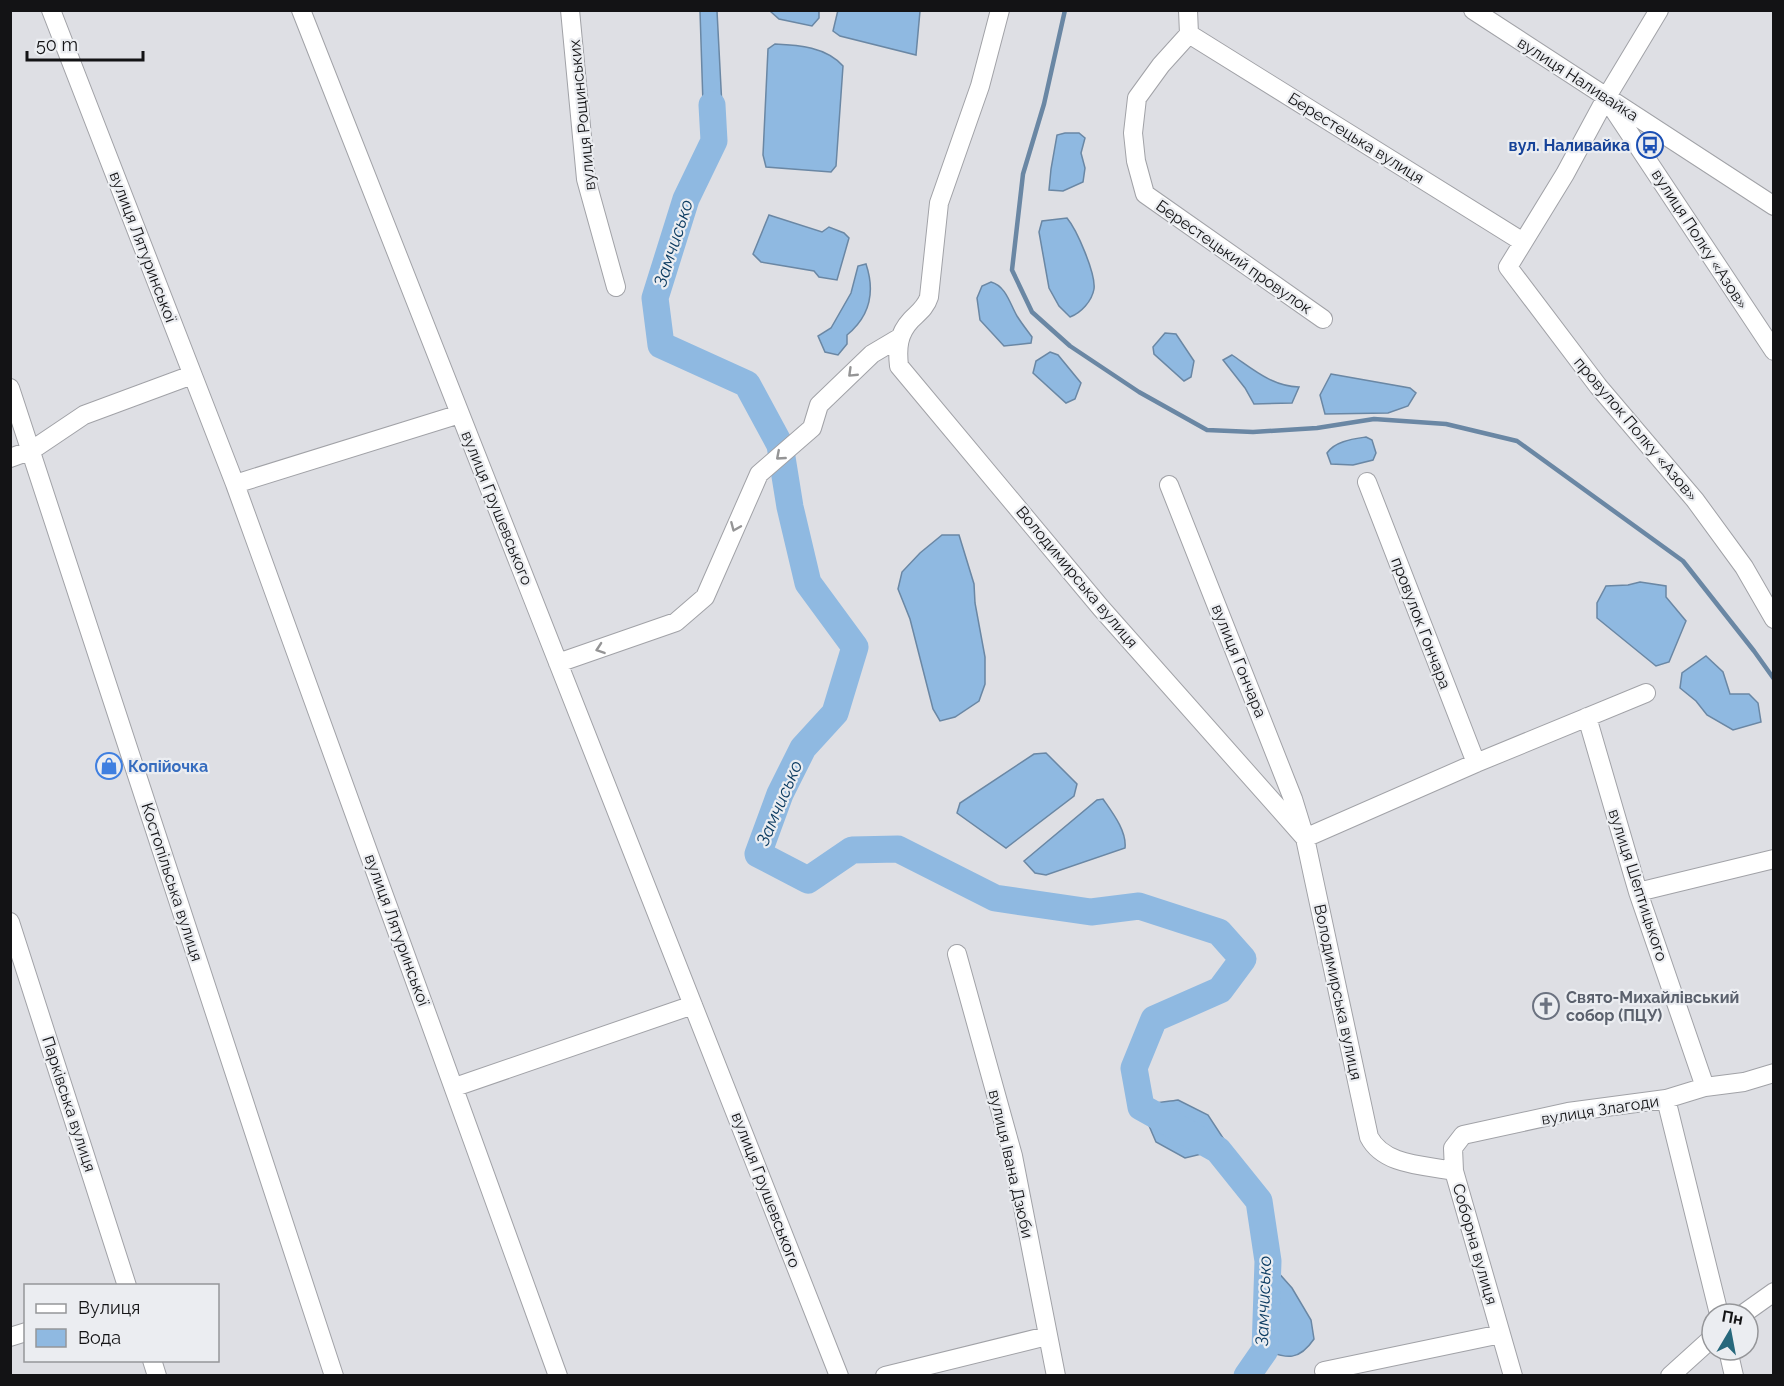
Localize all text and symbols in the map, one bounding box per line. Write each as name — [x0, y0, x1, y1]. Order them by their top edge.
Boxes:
scale bar — [27, 24, 142, 62]
street label: вулиця Наливайка — [1514, 33, 1642, 125]
text: 50 m — [36, 34, 78, 55]
street label: вулиця Рощинських — [565, 39, 599, 191]
street label: Берестецька вулиця — [1285, 88, 1427, 188]
bus stop icon: вул. Наливайка — [1635, 130, 1665, 160]
place label: вул. Наливайка — [1509, 136, 1630, 155]
street label: вулиця Полку «Азов» — [1648, 166, 1752, 312]
street label: вулиця Лятуринської — [105, 169, 181, 326]
water label: Замчисько — [649, 196, 697, 289]
street label: Берестецький провулок — [1152, 196, 1316, 318]
street label: провулок Полку «Азов» — [1570, 353, 1702, 505]
one-way arrow — [849, 366, 859, 377]
street label: вулиця Грушевського — [457, 428, 537, 588]
one-way arrow — [777, 449, 787, 460]
street label: Володимирська вулиця — [1012, 502, 1142, 652]
one-way arrow — [730, 521, 742, 532]
street label: провулок Гончара — [1387, 555, 1455, 691]
street label: вулиця Гончара — [1208, 602, 1270, 720]
one-way arrow — [595, 641, 606, 654]
shop icon: Копійочка — [94, 751, 124, 781]
place label: Копійочка — [128, 757, 208, 776]
water label: Замчисько — [752, 757, 806, 849]
street label: Костопільська вулиця — [137, 800, 207, 964]
street label: вулиця Шептицького — [1604, 807, 1672, 963]
street label: вулиця Лятуринської — [361, 852, 433, 1009]
street label: Володимирська вулиця — [1310, 902, 1366, 1082]
place label: Свято-Михайлівський собор (ПЦУ) — [1566, 988, 1739, 1025]
church icon: Свято-Михайлівський собор (ПЦУ) — [1531, 991, 1561, 1021]
street label: Парківська вулиця — [38, 1034, 100, 1174]
street label: вулиця Івана Дзюби — [985, 1088, 1037, 1240]
street label: вулиця Злагоди — [1540, 1091, 1660, 1129]
street label: вулиця Грушевського — [728, 1110, 804, 1270]
street label: Соборна вулиця — [1449, 1181, 1501, 1307]
water label: Замчисько — [1251, 1255, 1275, 1347]
legend — [24, 1284, 219, 1362]
text: Вулиця — [78, 1297, 140, 1318]
north arrow — [1700, 1302, 1760, 1362]
text: Пн — [1720, 1307, 1745, 1329]
text: Вода — [78, 1327, 121, 1348]

